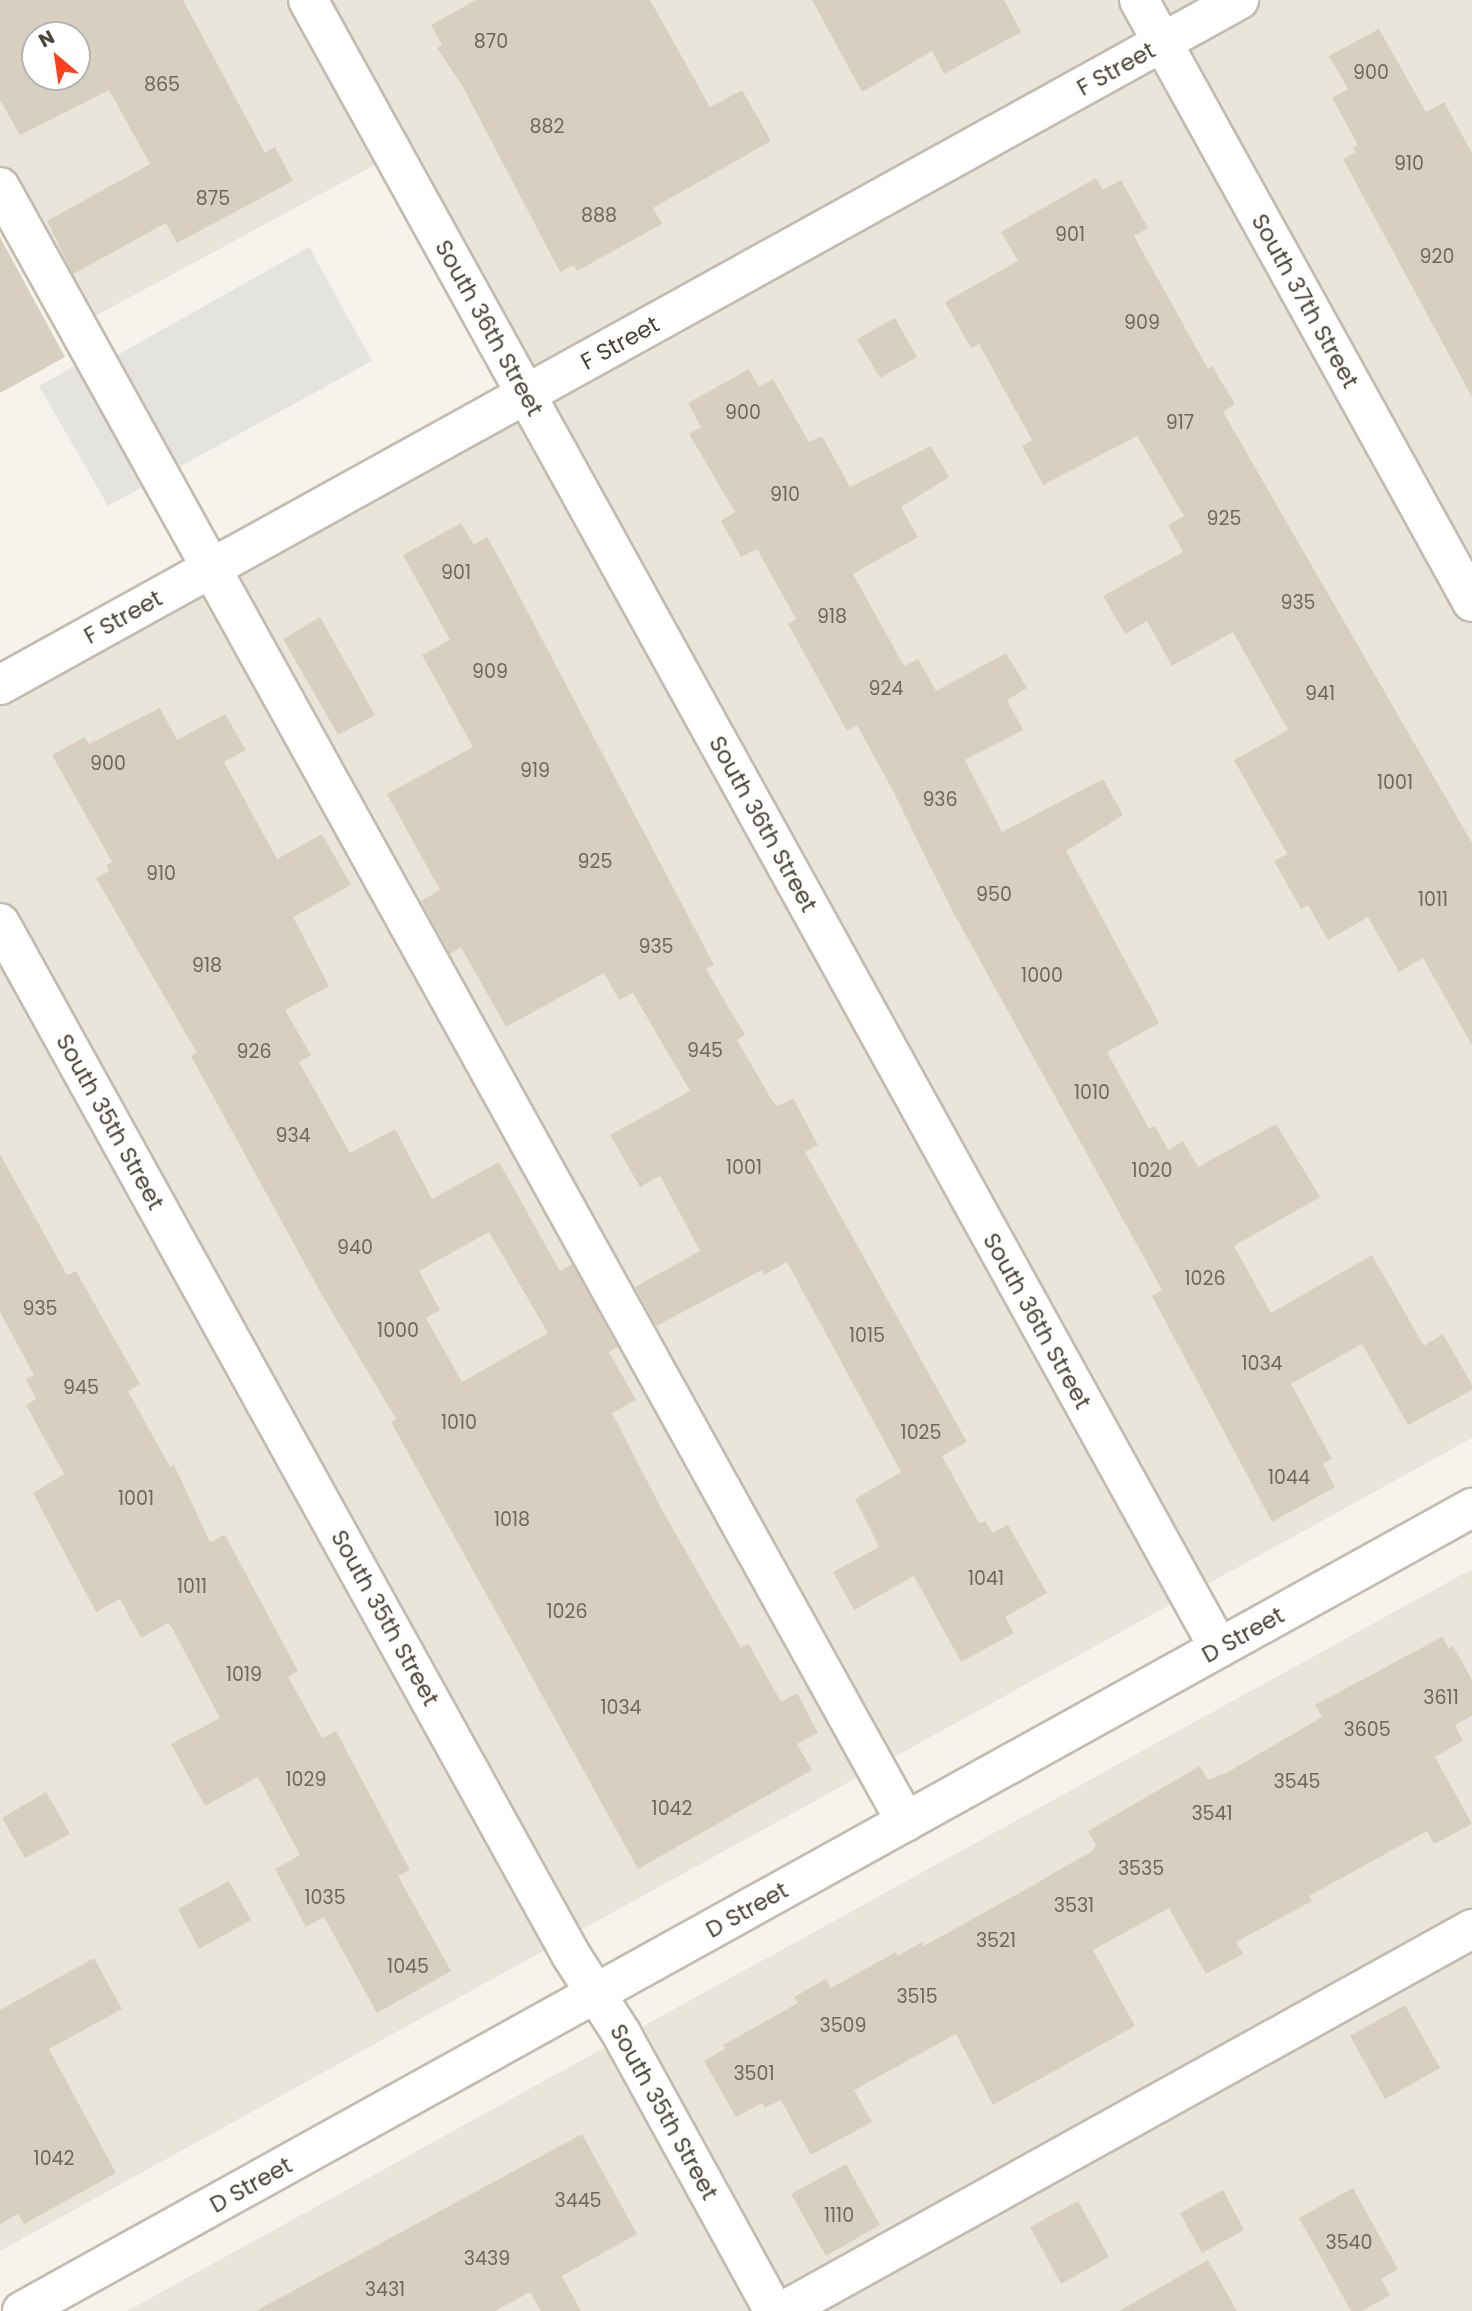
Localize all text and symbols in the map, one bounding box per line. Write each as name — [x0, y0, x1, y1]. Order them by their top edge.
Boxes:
north arrow — [21, 21, 91, 91]
text: N — [34, 24, 59, 54]
house number: 870 — [474, 31, 508, 53]
street label: F Street — [1072, 36, 1160, 102]
house number: 900 — [1353, 62, 1389, 84]
house number: 865 — [144, 74, 180, 96]
house number: 882 — [530, 116, 564, 138]
house number: 910 — [1394, 153, 1424, 175]
house number: 875 — [196, 188, 230, 210]
house number: 888 — [581, 205, 617, 227]
street label: South 37th Street — [1246, 209, 1364, 393]
house number: 901 — [1055, 224, 1085, 246]
street label: South 36th Street — [429, 235, 549, 421]
house number: 920 — [1420, 246, 1454, 268]
street label: F Street — [576, 310, 664, 376]
house number: 909 — [1124, 312, 1160, 334]
house number: 900 — [725, 402, 761, 424]
house number: 917 — [1166, 412, 1194, 434]
house number: 910 — [770, 484, 800, 506]
house number: 925 — [1207, 508, 1241, 530]
house number: 901 — [441, 562, 471, 584]
street label: F Street — [79, 584, 167, 650]
house number: 935 — [1280, 592, 1316, 614]
house number: 918 — [817, 606, 847, 628]
house number: 909 — [472, 661, 508, 683]
house number: 924 — [869, 678, 903, 700]
house number: 941 — [1305, 683, 1335, 705]
street label: South 36th Street — [703, 731, 823, 917]
house number: 900 — [90, 753, 126, 775]
house number: 919 — [520, 760, 550, 782]
house number: 1001 — [1377, 772, 1413, 794]
house number: 936 — [922, 789, 958, 811]
house number: 925 — [578, 851, 612, 873]
house number: 910 — [146, 863, 176, 885]
house number: 950 — [976, 884, 1012, 906]
house number: 1011 — [1418, 889, 1448, 911]
house number: 935 — [638, 936, 674, 958]
house number: 918 — [192, 955, 222, 977]
house number: 1000 — [1021, 965, 1063, 987]
street label: South 35th Street — [50, 1029, 170, 1215]
house number: 945 — [687, 1040, 723, 1062]
house number: 926 — [237, 1041, 271, 1063]
house number: 1010 — [1074, 1082, 1110, 1104]
house number: 934 — [275, 1125, 311, 1147]
house number: 1001 — [726, 1157, 762, 1179]
house number: 1020 — [1132, 1160, 1172, 1182]
street label: South 36th Street — [977, 1228, 1097, 1414]
house number: 940 — [337, 1237, 373, 1259]
house number: 1026 — [1184, 1268, 1226, 1290]
house number: 935 — [22, 1298, 58, 1320]
house number: 1000 — [377, 1320, 419, 1342]
house number: 1015 — [849, 1325, 885, 1347]
house number: 1034 — [1241, 1353, 1283, 1375]
house number: 945 — [63, 1377, 99, 1399]
house number: 1010 — [441, 1412, 477, 1434]
house number: 1025 — [901, 1422, 941, 1444]
house number: 1044 — [1268, 1467, 1310, 1489]
house number: 1001 — [118, 1488, 154, 1510]
house number: 1018 — [494, 1509, 530, 1531]
street label: South 35th Street — [325, 1525, 445, 1711]
house number: 1041 — [968, 1568, 1004, 1590]
house number: 1011 — [177, 1576, 207, 1598]
house number: 1026 — [546, 1601, 588, 1623]
street label: D Street — [1197, 1601, 1289, 1669]
house number: 1019 — [226, 1664, 262, 1686]
house number: 3611 — [1423, 1687, 1459, 1709]
house number: 1034 — [600, 1697, 642, 1719]
house number: 3605 — [1343, 1719, 1391, 1741]
house number: 1029 — [286, 1769, 326, 1791]
house number: 3545 — [1273, 1771, 1321, 1793]
house number: 1042 — [652, 1798, 692, 1820]
house number: 3541 — [1191, 1803, 1233, 1825]
house number: 3535 — [1118, 1858, 1164, 1880]
street label: D Street — [701, 1876, 793, 1944]
house number: 1035 — [304, 1887, 346, 1909]
house number: 3531 — [1054, 1895, 1094, 1917]
house number: 3521 — [976, 1930, 1016, 1952]
house number: 1045 — [387, 1956, 429, 1978]
house number: 3515 — [896, 1986, 938, 2008]
house number: 3509 — [819, 2015, 867, 2037]
street label: South 35th Street — [604, 2019, 724, 2205]
house number: 3501 — [733, 2063, 775, 2085]
house number: 1042 — [34, 2148, 74, 2170]
street label: D Street — [205, 2151, 297, 2219]
house number: 3445 — [554, 2190, 602, 2212]
house number: 1110 — [824, 2205, 854, 2227]
house number: 3540 — [1325, 2232, 1373, 2254]
house number: 3439 — [464, 2248, 510, 2270]
house number: 3431 — [365, 2279, 405, 2301]

